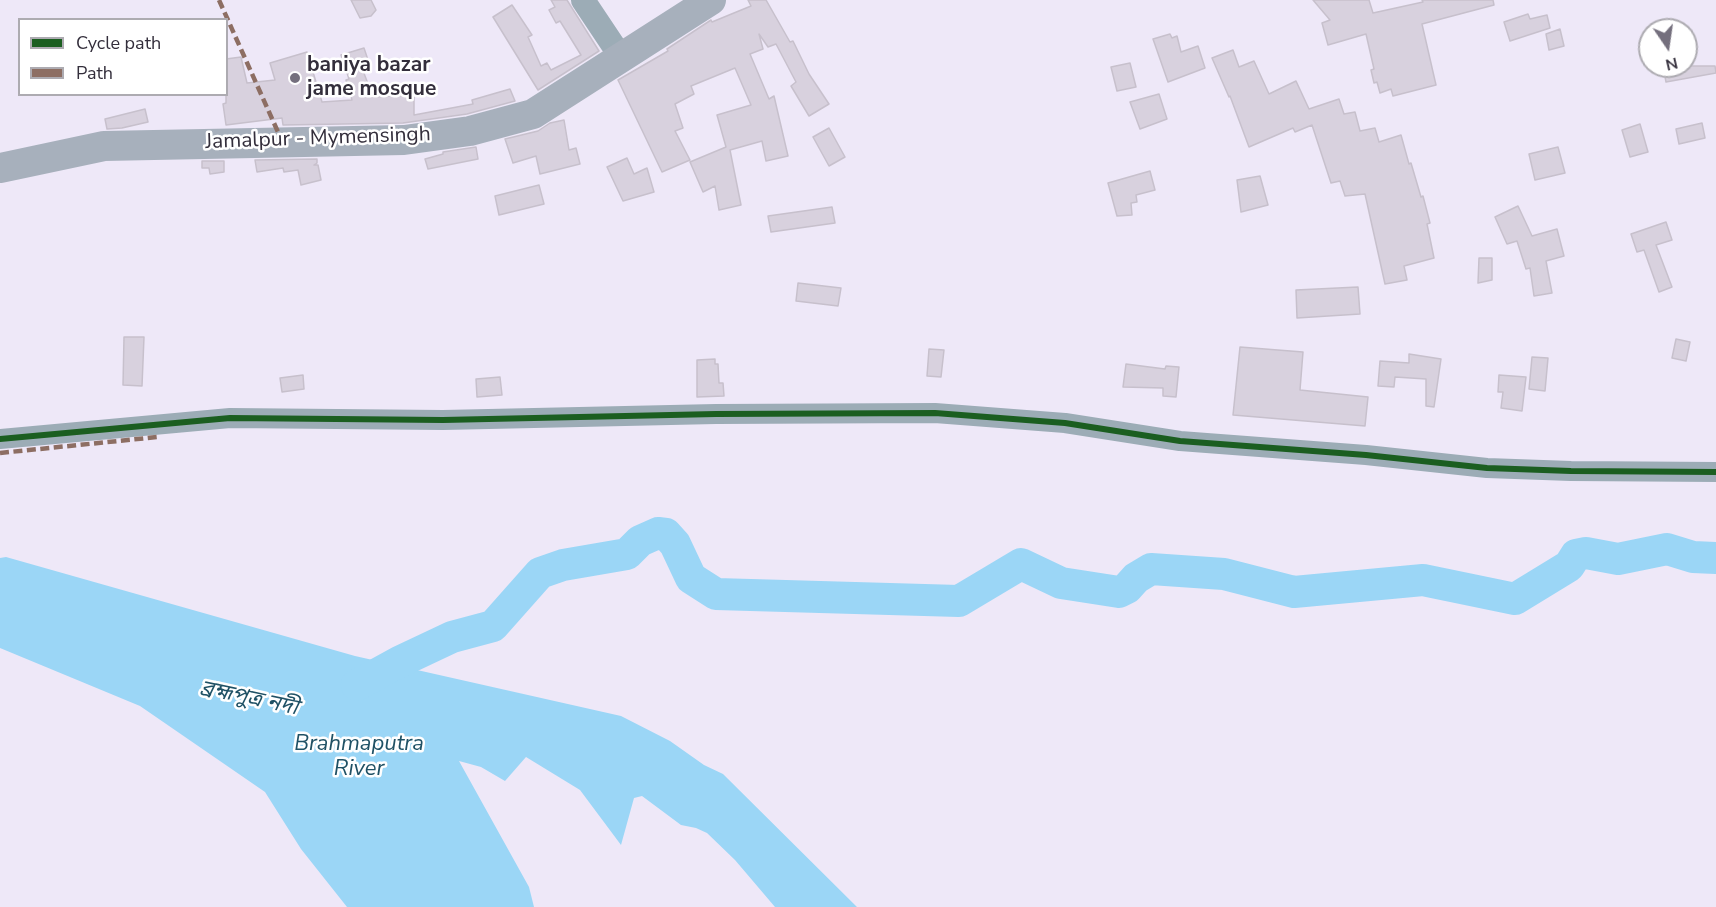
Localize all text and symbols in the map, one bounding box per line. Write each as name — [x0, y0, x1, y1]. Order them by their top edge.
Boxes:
legend — [18, 18, 228, 96]
north arrow — [1638, 18, 1698, 78]
text: Cycle path — [76, 31, 161, 55]
text: N — [1663, 52, 1680, 76]
place label: baniya bazar jame mosque — [307, 53, 436, 103]
text: Path — [76, 61, 113, 85]
marker: baniya bazar jame mosque — [288, 71, 302, 85]
street label: Jamalpur - Mymensingh — [205, 122, 431, 156]
water label: ব্রহ্মপুত্র নদী — [198, 676, 300, 722]
water label: Brahmaputra River — [294, 732, 424, 784]

